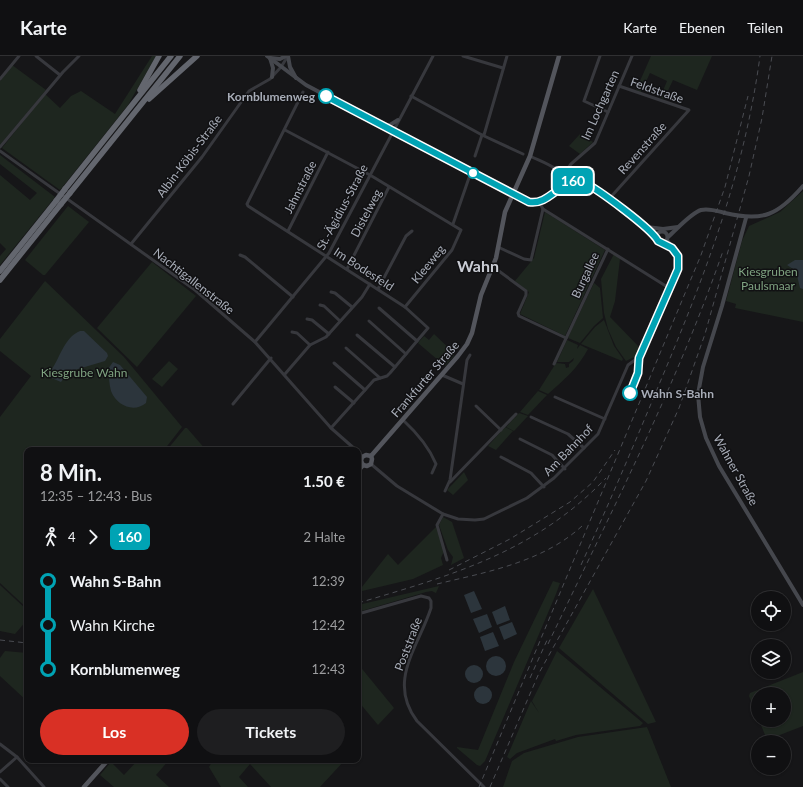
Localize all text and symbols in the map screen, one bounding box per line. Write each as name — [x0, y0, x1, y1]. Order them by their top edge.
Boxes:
text: Karte — [20, 16, 67, 39]
text: Karte — [623, 19, 657, 36]
text: Ebenen — [679, 19, 725, 36]
text: Teilen — [747, 19, 783, 36]
street label: Im Lochgarten — [578, 68, 622, 142]
street label: Feldstraße — [628, 74, 686, 106]
marker: Kornblumenweg — [318, 88, 334, 104]
place label: Kornblumenweg — [227, 89, 316, 104]
street label: Albin-Köbis-Straße — [153, 112, 225, 200]
street label: Revenstraße — [615, 119, 669, 177]
street label: Jahnstraße — [280, 158, 320, 216]
street label: St.-Ägidius-Straße — [313, 161, 371, 253]
unlabelled marker — [467, 167, 479, 179]
line badge: 160 — [550, 168, 596, 194]
text: 160 — [561, 172, 585, 189]
street label: Distelweg — [347, 186, 385, 240]
street label: Kleeweg — [408, 242, 448, 286]
street label: Im Bodesfeld — [331, 244, 397, 294]
street label: Nachtigallenstraße — [151, 245, 237, 317]
street label: Burgallee — [568, 250, 602, 300]
district label: Wahn — [457, 256, 499, 275]
park label: Kiesgruben Paulsmaar — [738, 264, 798, 293]
street label: Frankfurter Straße — [388, 338, 462, 420]
park label: Kiesgrube Wahn — [41, 365, 127, 380]
marker: Wahn S-Bahn — [622, 385, 638, 401]
place label: Wahn S-Bahn — [641, 386, 714, 401]
street label: Am Bahnhof — [540, 421, 597, 479]
street label: Wahner Straße — [710, 432, 762, 508]
text: 8 Min. — [40, 459, 102, 486]
text: 1.50 € — [303, 472, 345, 490]
text: 12:35 – 12:43 · Bus — [40, 488, 152, 504]
icon: walk — [40, 526, 62, 548]
icon: forward — [82, 526, 104, 548]
text: 160 — [118, 528, 142, 545]
text: 4 — [68, 529, 76, 545]
text: 2 Halte — [303, 529, 345, 545]
text: Wahn S-Bahn — [70, 572, 161, 590]
text: 12:39 — [312, 573, 345, 589]
map controls — [751, 591, 791, 775]
button: locate — [751, 591, 791, 631]
street label: Poststraße — [391, 615, 425, 673]
text: Wahn Kirche — [70, 616, 155, 634]
text: 12:42 — [312, 617, 345, 633]
button: layers — [751, 639, 791, 679]
text: Kornblumenweg — [70, 660, 180, 678]
text: 12:43 — [312, 661, 345, 677]
button: + — [751, 687, 791, 727]
button: Los — [40, 709, 189, 755]
button: Tickets — [197, 709, 345, 755]
button: − — [751, 735, 791, 775]

